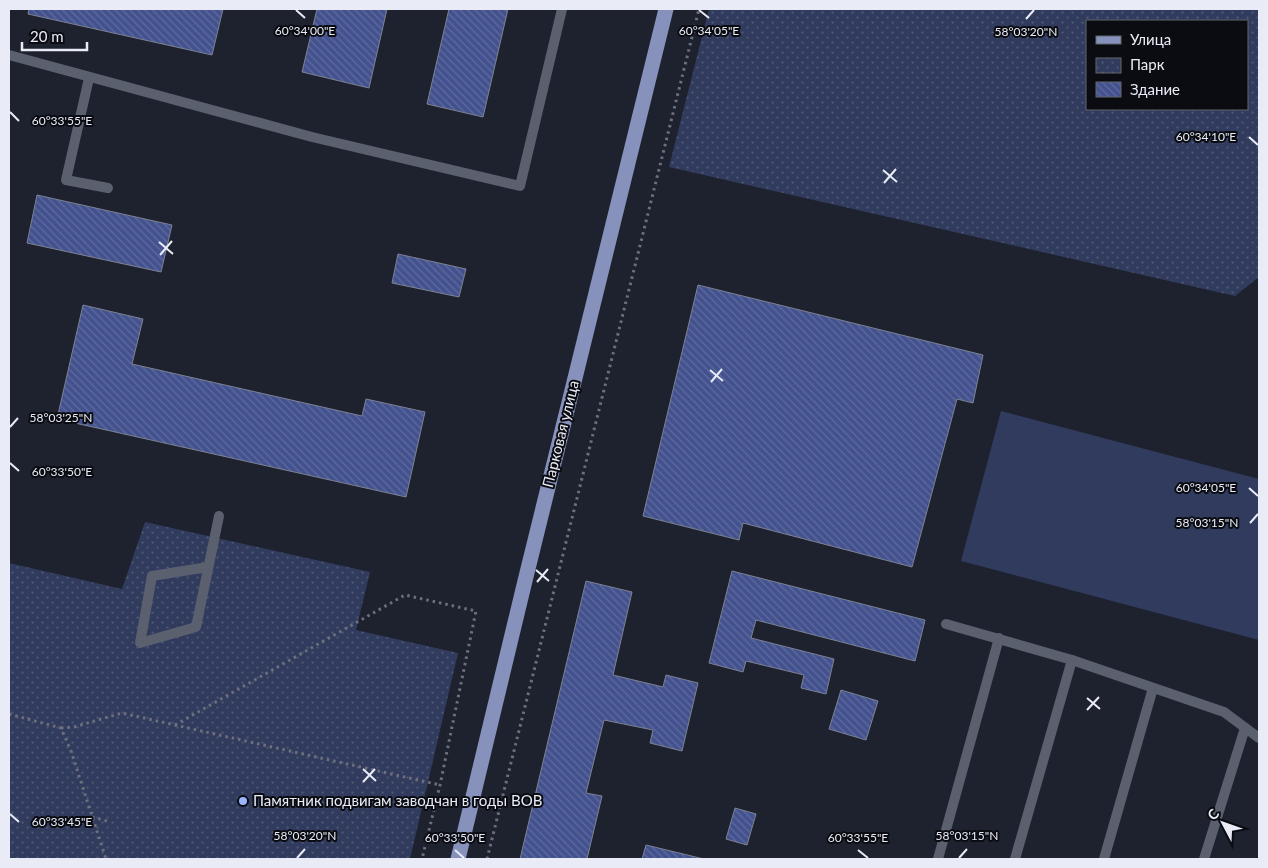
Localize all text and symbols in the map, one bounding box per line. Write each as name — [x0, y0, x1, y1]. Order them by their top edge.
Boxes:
scale bar — [22, 20, 88, 52]
legend — [1086, 20, 1248, 110]
text: 60°34'00"E — [275, 23, 335, 38]
text: 60°34'05"E — [679, 23, 739, 38]
text: 58°03'20"N — [995, 24, 1057, 39]
text: 20 m — [30, 27, 64, 45]
text: Улица — [1130, 30, 1171, 48]
text: Парк — [1130, 55, 1165, 73]
text: Здание — [1130, 80, 1180, 98]
text: 60°33'55"E — [32, 113, 92, 128]
text: 60°34'10"E — [1176, 129, 1236, 144]
street label: Парковая улица — [538, 378, 582, 489]
text: 58°03'25"N — [30, 410, 92, 425]
text: 60°33'50"E — [32, 464, 92, 479]
text: 60°34'05"E — [1176, 480, 1236, 495]
text: 58°03'15"N — [1176, 515, 1238, 530]
place label: Памятник подвигам заводчан в годы ВОВ — [253, 791, 542, 809]
marker: Памятник подвигам заводчан в годы ВОВ — [237, 795, 249, 807]
north arrow — [1198, 798, 1248, 848]
text: С — [1203, 805, 1223, 823]
text: 60°33'45"E — [32, 814, 92, 829]
text: 58°03'20"N — [274, 828, 336, 843]
text: 58°03'15"N — [936, 828, 998, 843]
text: 60°33'50"E — [425, 830, 485, 845]
text: 60°33'55"E — [828, 830, 888, 845]

